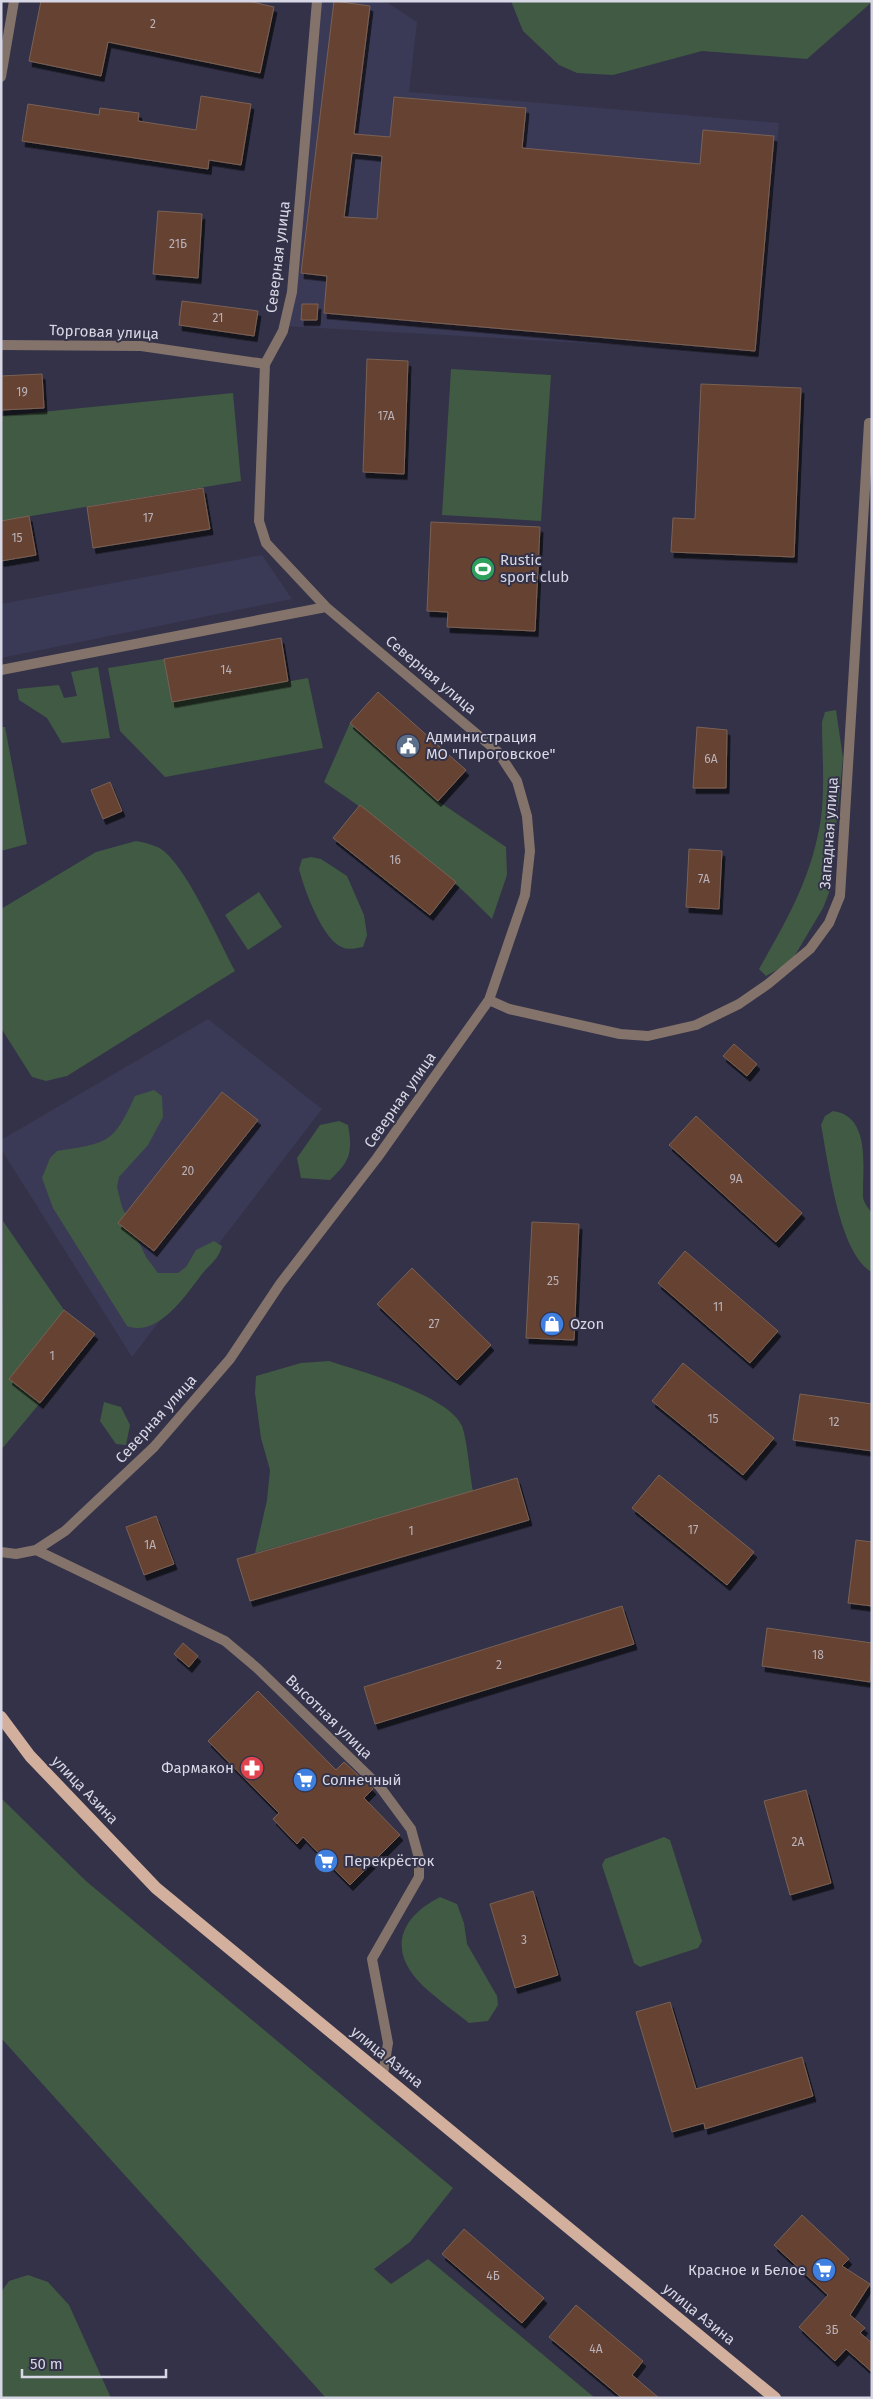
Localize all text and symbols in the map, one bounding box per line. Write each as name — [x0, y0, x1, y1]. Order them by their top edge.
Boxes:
house number: 2 — [150, 17, 156, 31]
street label: Северная улица — [262, 200, 294, 314]
house number: 21Б — [169, 237, 187, 251]
house number: 21 — [213, 311, 223, 325]
street label: Торговая улица — [49, 321, 159, 343]
house number: 19 — [16, 385, 28, 399]
house number: 17А — [377, 409, 395, 423]
house number: 17 — [143, 511, 153, 525]
house number: 15 — [11, 531, 23, 545]
place label: Rustic sport club — [500, 551, 569, 586]
sports icon: Rustic sport club — [470, 556, 496, 582]
street label: Северная улица — [382, 632, 480, 718]
house number: 14 — [220, 663, 232, 677]
place label: Администрация МО "Пироговское" — [426, 728, 555, 763]
public building icon: Администрация МО "Пироговское" — [395, 733, 421, 759]
house number: 6А — [704, 752, 718, 766]
street label: Западная улица — [816, 776, 842, 890]
house number: 16 — [389, 853, 401, 867]
house number: 7А — [698, 872, 710, 886]
street label: Северная улица — [360, 1049, 440, 1151]
house number: 20 — [182, 1164, 195, 1178]
house number: 9А — [729, 1172, 743, 1186]
house number: 25 — [547, 1274, 559, 1288]
house number: 11 — [713, 1300, 723, 1314]
shop icon: Ozon — [539, 1311, 565, 1337]
place label: Ozon — [570, 1315, 604, 1333]
house number: 27 — [428, 1317, 440, 1331]
house number: 1 — [49, 1349, 55, 1363]
street label: Северная улица — [112, 1371, 200, 1467]
house number: 15 — [707, 1412, 719, 1426]
house number: 12 — [828, 1415, 840, 1429]
house number: 17 — [688, 1523, 698, 1537]
house number: 1 — [408, 1524, 414, 1538]
house number: 1А — [144, 1538, 156, 1552]
house number: 18 — [812, 1648, 824, 1662]
house number: 2 — [496, 1658, 502, 1672]
street label: Высотная улица — [282, 1671, 376, 1763]
street label: улица Азина — [48, 1752, 122, 1828]
pharmacy icon: Фармакон — [239, 1755, 265, 1781]
place label: Фармакон — [161, 1759, 234, 1777]
supermarket icon: Солнечный — [292, 1767, 318, 1793]
place label: Солнечный — [322, 1771, 402, 1789]
house number: 2А — [792, 1835, 805, 1849]
supermarket icon: Перекрёсток — [313, 1848, 339, 1874]
place label: Перекрёсток — [344, 1852, 435, 1870]
house number: 3 — [521, 1933, 527, 1947]
street label: улица Азина — [347, 2022, 427, 2092]
supermarket icon: Красное и Белое — [811, 2257, 837, 2283]
place label: Красное и Белое — [688, 2261, 806, 2279]
house number: 4Б — [486, 2269, 500, 2283]
street label: улица Азина — [659, 2279, 739, 2349]
house number: 3Б — [826, 2323, 839, 2337]
house number: 4А — [589, 2342, 603, 2356]
scale bar — [22, 2346, 166, 2378]
text: 50 m — [30, 2355, 63, 2373]

